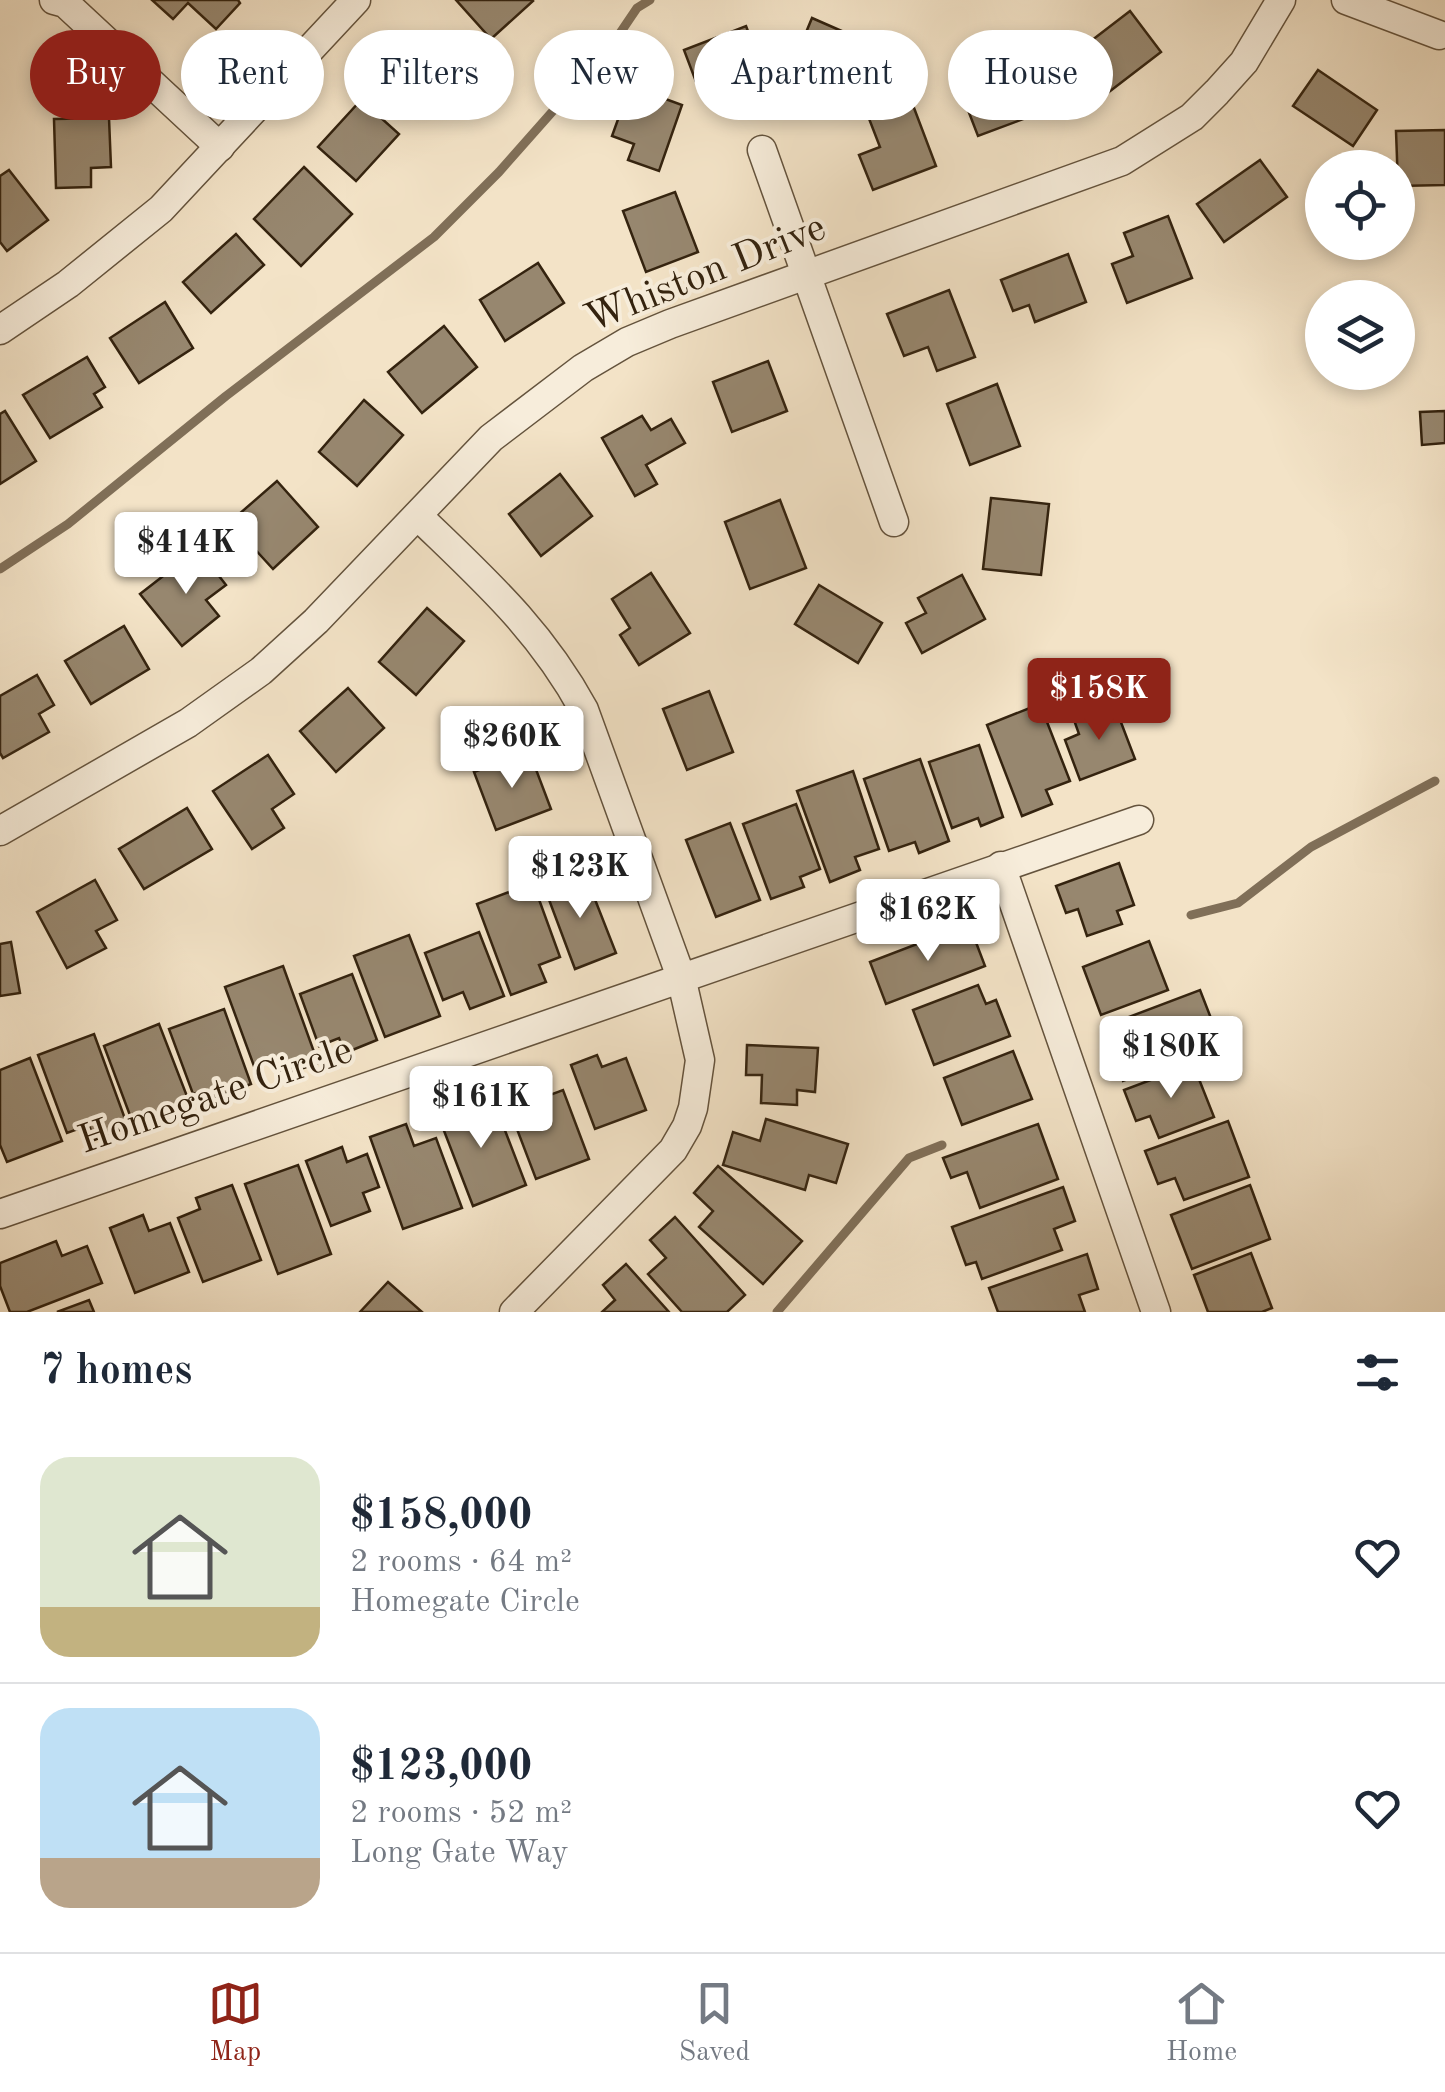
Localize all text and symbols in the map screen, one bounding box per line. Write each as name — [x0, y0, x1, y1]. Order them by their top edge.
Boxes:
chip: Buy — [30, 30, 161, 120]
chip: Rent — [181, 30, 324, 120]
chip: Filters — [344, 30, 514, 120]
chip: New — [534, 30, 674, 120]
chip: Apartment — [694, 30, 928, 120]
chip: House — [948, 30, 1113, 120]
map controls — [1305, 150, 1415, 390]
button: locate — [1305, 150, 1415, 260]
street label: Whiston Drive — [580, 209, 832, 341]
button: layers — [1305, 280, 1415, 390]
pin: $414K — [116, 512, 256, 597]
text: $414K — [137, 528, 235, 560]
pin: $158K — [1029, 658, 1169, 743]
text: $158K — [1050, 674, 1148, 706]
pin: $260K — [442, 706, 582, 791]
text: $260K — [463, 722, 561, 754]
pin: $123K — [510, 836, 650, 921]
text: $123K — [531, 852, 629, 884]
pin: $162K — [858, 879, 998, 964]
text: $162K — [879, 895, 977, 927]
pin: $180K — [1101, 1016, 1241, 1101]
street label: Homegate Circle — [74, 1031, 358, 1163]
text: $180K — [1122, 1032, 1220, 1064]
pin: $161K — [411, 1066, 551, 1151]
text: $161K — [432, 1082, 530, 1114]
icon: filters — [1350, 1345, 1405, 1400]
text: 7 homes — [40, 1351, 192, 1393]
text: $158,000 — [350, 1496, 532, 1538]
icon: home — [120, 1497, 240, 1617]
icon: heart — [1350, 1530, 1405, 1585]
text: 2 rooms · 64 m² — [350, 1547, 572, 1579]
text: Homegate Circle — [350, 1587, 580, 1619]
text: $123,000 — [350, 1747, 532, 1789]
icon: home — [120, 1748, 240, 1868]
icon: heart — [1350, 1781, 1405, 1836]
text: 2 rooms · 52 m² — [350, 1798, 572, 1830]
text: Long Gate Way — [350, 1838, 568, 1870]
tab: Map — [208, 1976, 263, 2071]
tab: Saved — [679, 1976, 750, 2071]
tab: Home — [1166, 1976, 1237, 2071]

